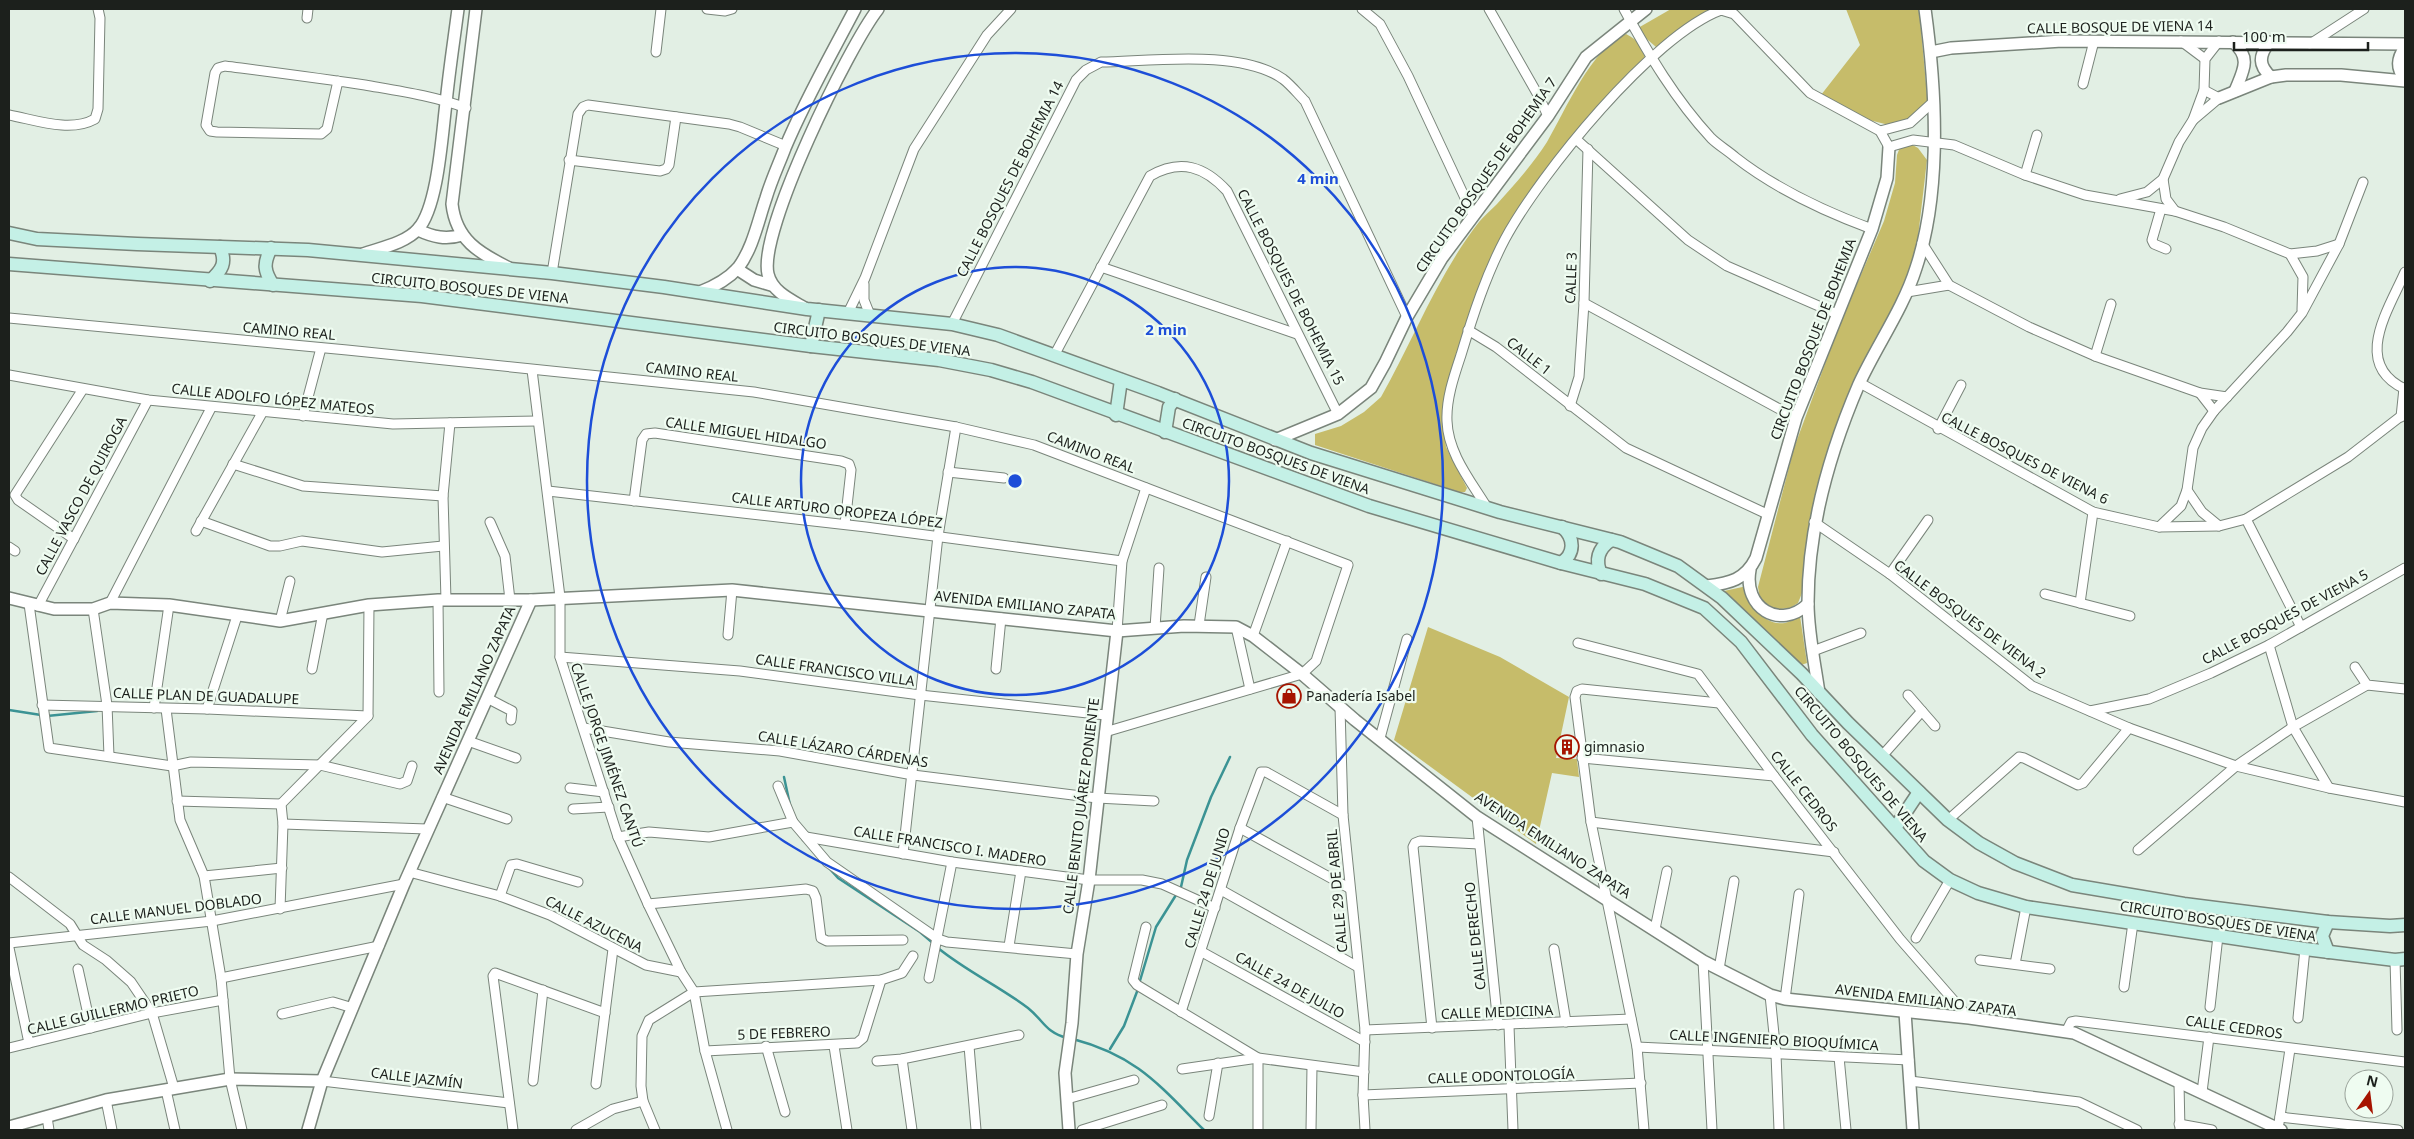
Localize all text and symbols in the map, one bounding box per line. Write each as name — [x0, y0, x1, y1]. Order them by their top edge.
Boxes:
street label: CALLE BOSQUE DE VIENA 14 — [2027, 15, 2213, 38]
scale bar — [2234, 20, 2368, 52]
text: 100 m — [2242, 26, 2286, 46]
street label: CIRCUITO BOSQUES DE BOHEMIA 7 — [1411, 73, 1561, 276]
street label: CALLE BOSQUES DE BOHEMIA 14 — [952, 77, 1067, 280]
text: 4 min — [1297, 168, 1339, 188]
street label: CALLE BOSQUES DE BOHEMIA 15 — [1234, 185, 1349, 388]
street label: CIRCUITO BOSQUE DE BOHEMIA — [1765, 235, 1860, 442]
street label: CALLE 3 — [1560, 252, 1581, 304]
street label: CIRCUITO BOSQUES DE VIENA — [370, 268, 570, 307]
street label: CAMINO REAL — [242, 317, 336, 344]
street label: CIRCUITO BOSQUES DE VIENA — [772, 317, 972, 360]
text: 2 min — [1145, 319, 1187, 339]
street label: CALLE 1 — [1503, 332, 1556, 379]
street label: CAMINO REAL — [645, 357, 739, 386]
street label: CALLE ADOLFO LÓPEZ MATEOS — [171, 378, 376, 419]
street label: CALLE BOSQUES DE VIENA 6 — [1938, 407, 2112, 508]
street label: CALLE MIGUEL HIDALGO — [664, 412, 828, 453]
street label: CALLE VASCO DE QUIROGA — [30, 413, 131, 579]
street label: CIRCUITO BOSQUES DE VIENA — [1180, 413, 1373, 498]
street label: CAMINO REAL — [1044, 426, 1138, 477]
centre of rings — [1006, 472, 1024, 490]
street label: CALLE ARTURO OROPEZA LÓPEZ — [730, 487, 944, 532]
street label: CALLE BOSQUES DE VIENA 2 — [1890, 555, 2050, 682]
street label: CALLE BOSQUES DE VIENA 5 — [2198, 565, 2371, 669]
street label: AVENIDA EMILIANO ZAPATA — [933, 586, 1117, 623]
street label: AVENIDA EMILIANO ZAPATA — [428, 603, 519, 777]
street label: CALLE FRANCISCO VILLA — [754, 649, 916, 690]
street label: CALLE JORGE JIMÉNEZ CANTÚ — [567, 660, 648, 850]
street label: CIRCUITO BOSQUES DE VIENA — [1790, 682, 1932, 846]
street label: CALLE PLAN DE GUADALUPE — [113, 683, 299, 708]
shop icon: Panadería Isabel — [1276, 683, 1302, 709]
place label: Panadería Isabel — [1306, 686, 1416, 705]
street label: CALLE BENITO JUÁREZ PONIENTE — [1058, 697, 1103, 915]
street label: CALLE LÁZARO CÁRDENAS — [757, 726, 930, 771]
building icon: gimnasio — [1554, 734, 1580, 760]
place label: gimnasio — [1584, 737, 1645, 756]
street label: CALLE CEDROS — [1767, 746, 1842, 835]
street label: AVENIDA EMILIANO ZAPATA — [1472, 787, 1635, 902]
street label: CALLE FRANCISCO I. MADERO — [852, 821, 1048, 870]
street label: CALLE 24 DE JUNIO — [1179, 825, 1234, 951]
street label: CALLE 29 DE ABRIL — [1322, 828, 1351, 954]
street label: CALLE DERECHO — [1459, 881, 1490, 991]
street label: CALLE MANUEL DOBLADO — [89, 889, 263, 928]
street label: CALLE AZUCENA — [542, 891, 646, 956]
street label: CIRCUITO BOSQUES DE VIENA — [2119, 896, 2318, 945]
street label: CALLE 24 DE JULIO — [1232, 947, 1348, 1023]
street label: AVENIDA EMILIANO ZAPATA — [1834, 979, 2018, 1020]
street label: CALLE GUILLERMO PRIETO — [25, 980, 201, 1039]
street label: CALLE MEDICINA — [1440, 1000, 1554, 1023]
street label: CALLE CEDROS — [2184, 1010, 2284, 1043]
street label: 5 DE FEBRERO — [737, 1021, 831, 1044]
street label: CALLE INGENIERO BIOQUÍMICA — [1669, 1025, 1879, 1054]
street label: CALLE JAZMÍN — [370, 1062, 464, 1093]
street label: CALLE ODONTOLOGÍA — [1427, 1063, 1575, 1088]
north arrow — [2344, 1069, 2394, 1119]
text: N — [2364, 1070, 2380, 1091]

